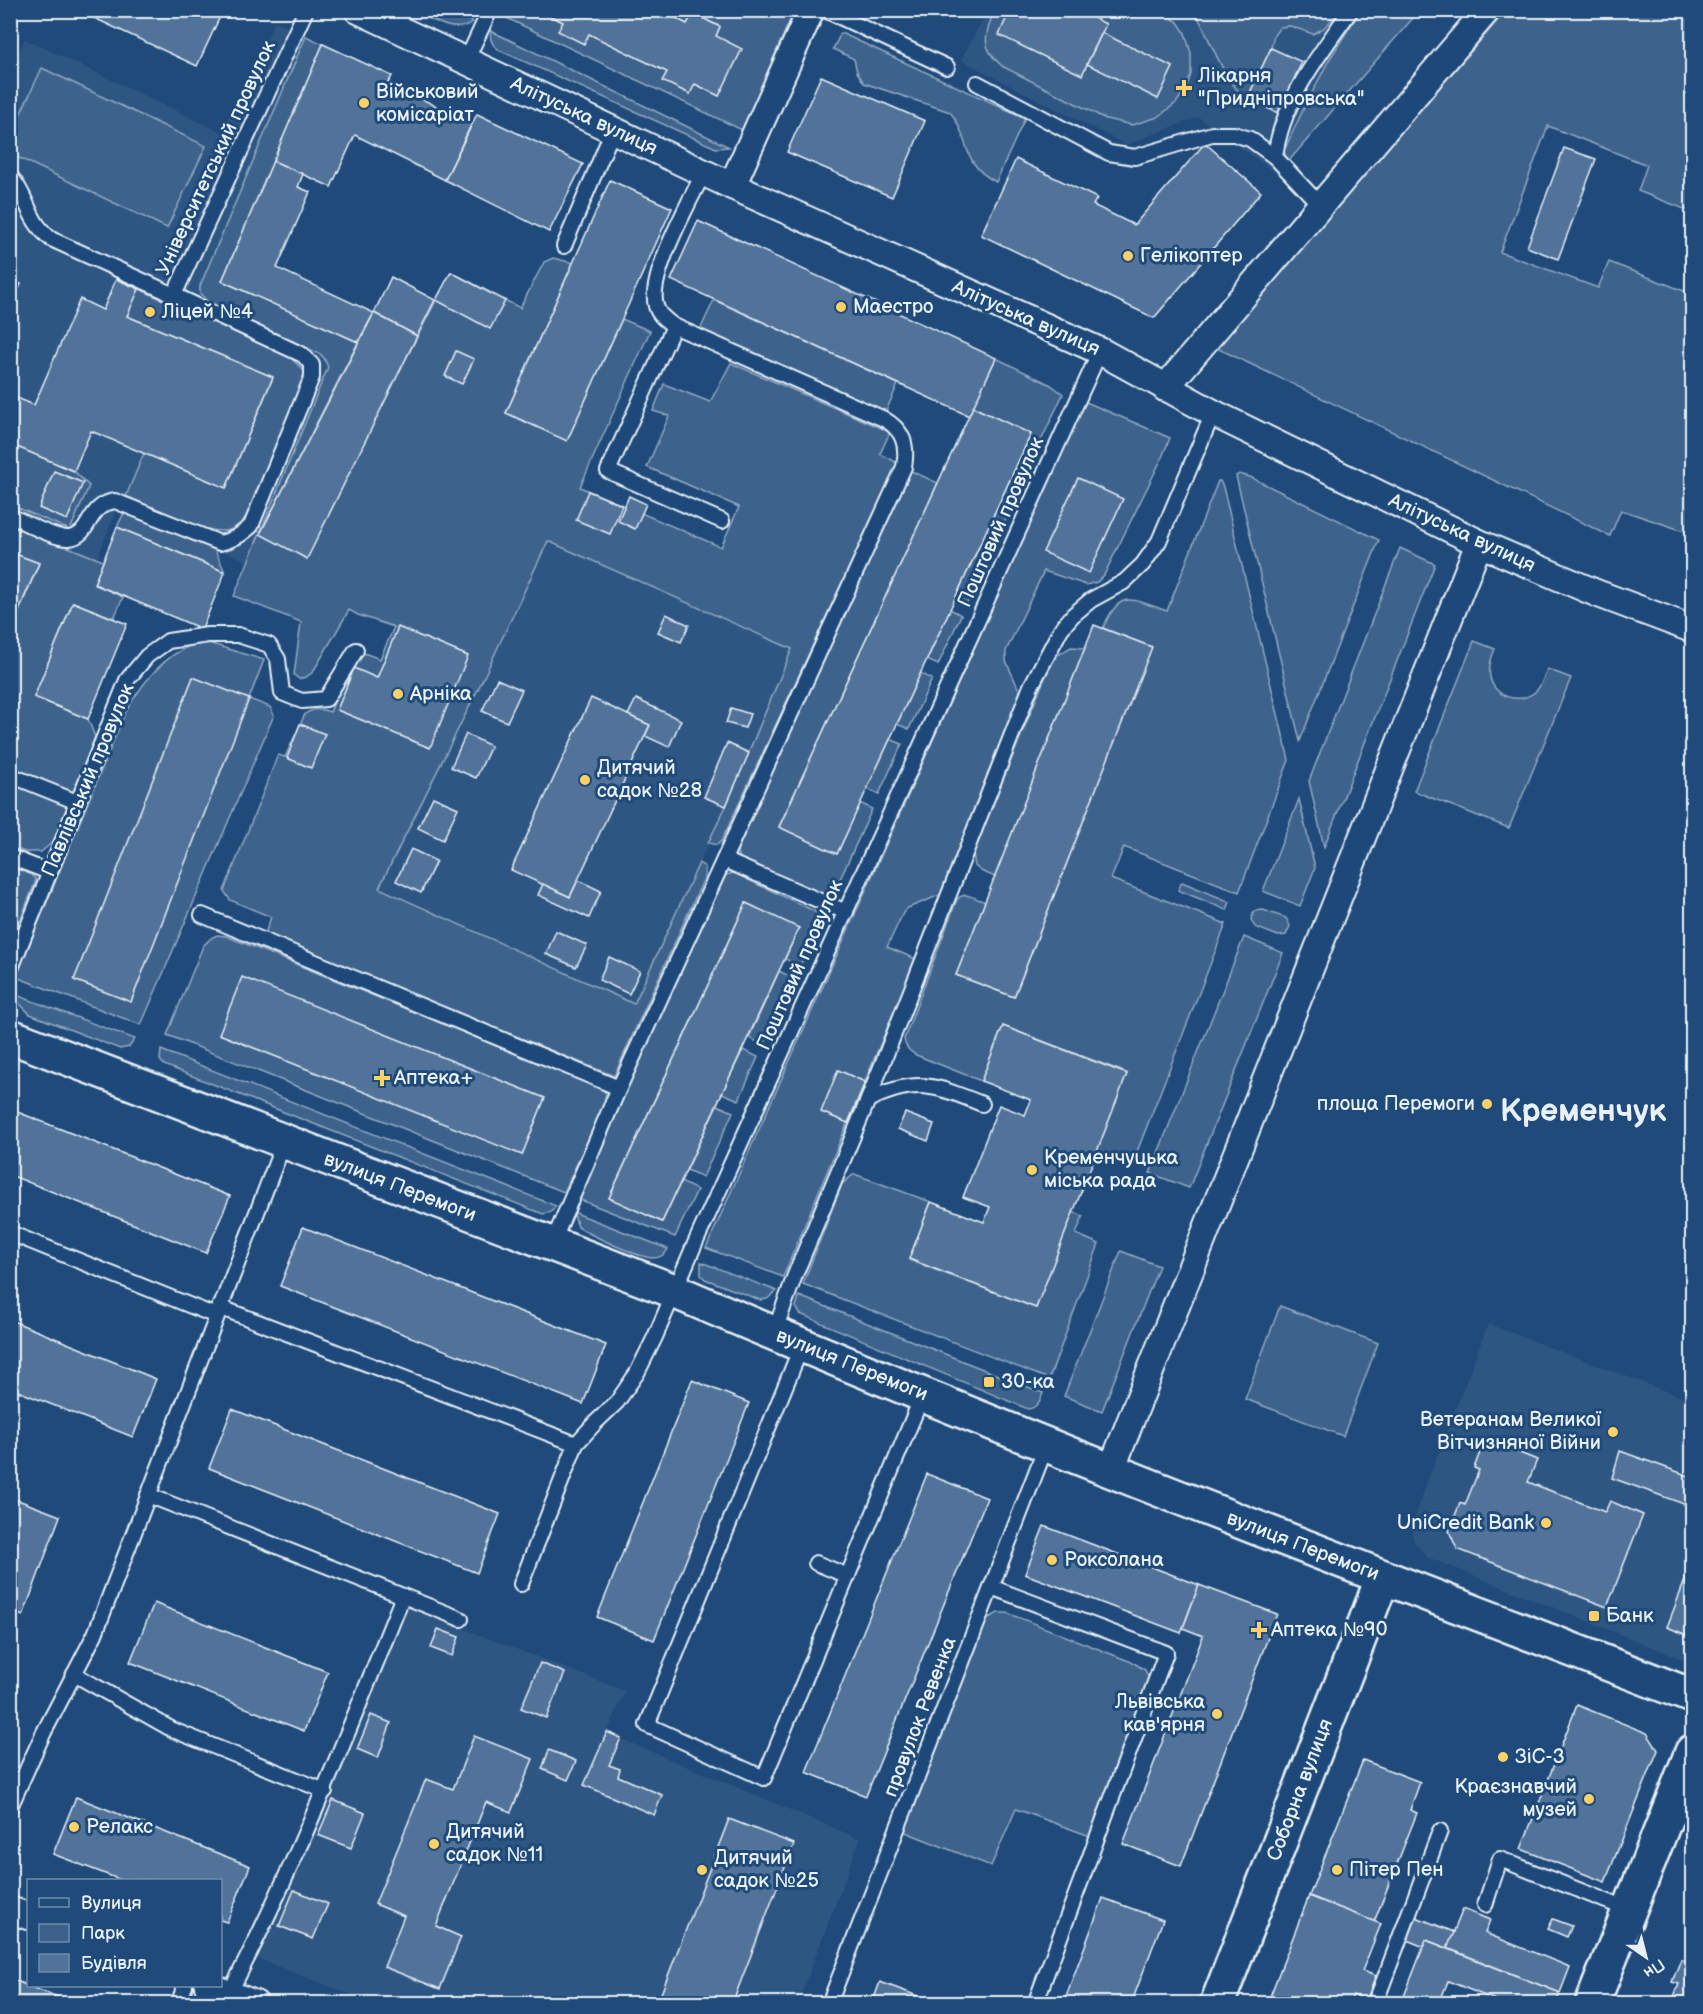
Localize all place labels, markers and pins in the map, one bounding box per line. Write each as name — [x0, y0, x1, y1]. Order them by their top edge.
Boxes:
place label: Лікарня "Придніпровська" — [1197, 64, 1364, 111]
marker: Лікарня "Придніпровська" — [1175, 79, 1193, 97]
place label: Військовий комісаріат — [376, 80, 479, 127]
marker: Військовий комісаріат — [357, 96, 371, 110]
place label: Гелікоптер — [1140, 244, 1243, 268]
marker: Гелікоптер — [1121, 249, 1135, 263]
place label: Маестро — [853, 295, 934, 319]
place label: Ліцей №4 — [161, 300, 253, 324]
marker: Маестро — [834, 300, 848, 314]
marker: Ліцей №4 — [143, 305, 157, 319]
place label: Арніка — [409, 682, 472, 706]
marker: Арніка — [391, 687, 405, 701]
place label: Дитячий садок №28 — [597, 756, 702, 803]
marker: Дитячий садок №28 — [578, 773, 592, 787]
place label: Аптека+ — [393, 1066, 474, 1090]
marker: Аптека+ — [375, 1071, 389, 1085]
place label: площа Перемоги — [1317, 1092, 1475, 1116]
marker: площа Перемоги — [1480, 1097, 1494, 1111]
place label: Кременчуцька міська рада — [1044, 1146, 1178, 1193]
marker: Кременчуцька міська рада — [1025, 1163, 1039, 1177]
place label: 30-ка — [1001, 1370, 1055, 1394]
marker: 30-ка — [982, 1375, 996, 1389]
place label: Ветеранам Великої Вітчизняної Війни — [1420, 1408, 1602, 1455]
marker: Ветеранам Великої Вітчизняної Війни — [1606, 1425, 1620, 1439]
place label: UniCredit Bank — [1397, 1511, 1534, 1535]
marker: UniCredit Bank — [1539, 1516, 1553, 1530]
place label: Роксолана — [1064, 1548, 1164, 1572]
marker: Роксолана — [1045, 1553, 1059, 1567]
place label: Банк — [1606, 1604, 1654, 1628]
marker: Банк — [1587, 1609, 1601, 1623]
place label: Аптека №90 — [1270, 1618, 1387, 1642]
marker: Аптека №90 — [1252, 1623, 1266, 1637]
place label: Львiвська кав'ярня — [1114, 1690, 1205, 1737]
marker: Львiвська кав'ярня — [1210, 1707, 1224, 1721]
place label: ЗіС-3 — [1515, 1745, 1565, 1769]
marker: ЗіС-3 — [1496, 1750, 1510, 1764]
place label: Краєзнавчий музей — [1454, 1775, 1577, 1822]
marker: Краєзнавчий музей — [1582, 1792, 1596, 1806]
place label: Релакс — [86, 1815, 153, 1839]
marker: Релакс — [67, 1820, 81, 1834]
place label: Дитячий садок №11 — [446, 1820, 543, 1867]
marker: Дитячий садок №11 — [427, 1837, 441, 1851]
place label: Дитячий садок №25 — [714, 1846, 819, 1893]
place label: Пітер Пен — [1349, 1858, 1443, 1882]
marker: Дитячий садок №25 — [695, 1863, 709, 1877]
marker: Пітер Пен — [1330, 1863, 1344, 1877]

